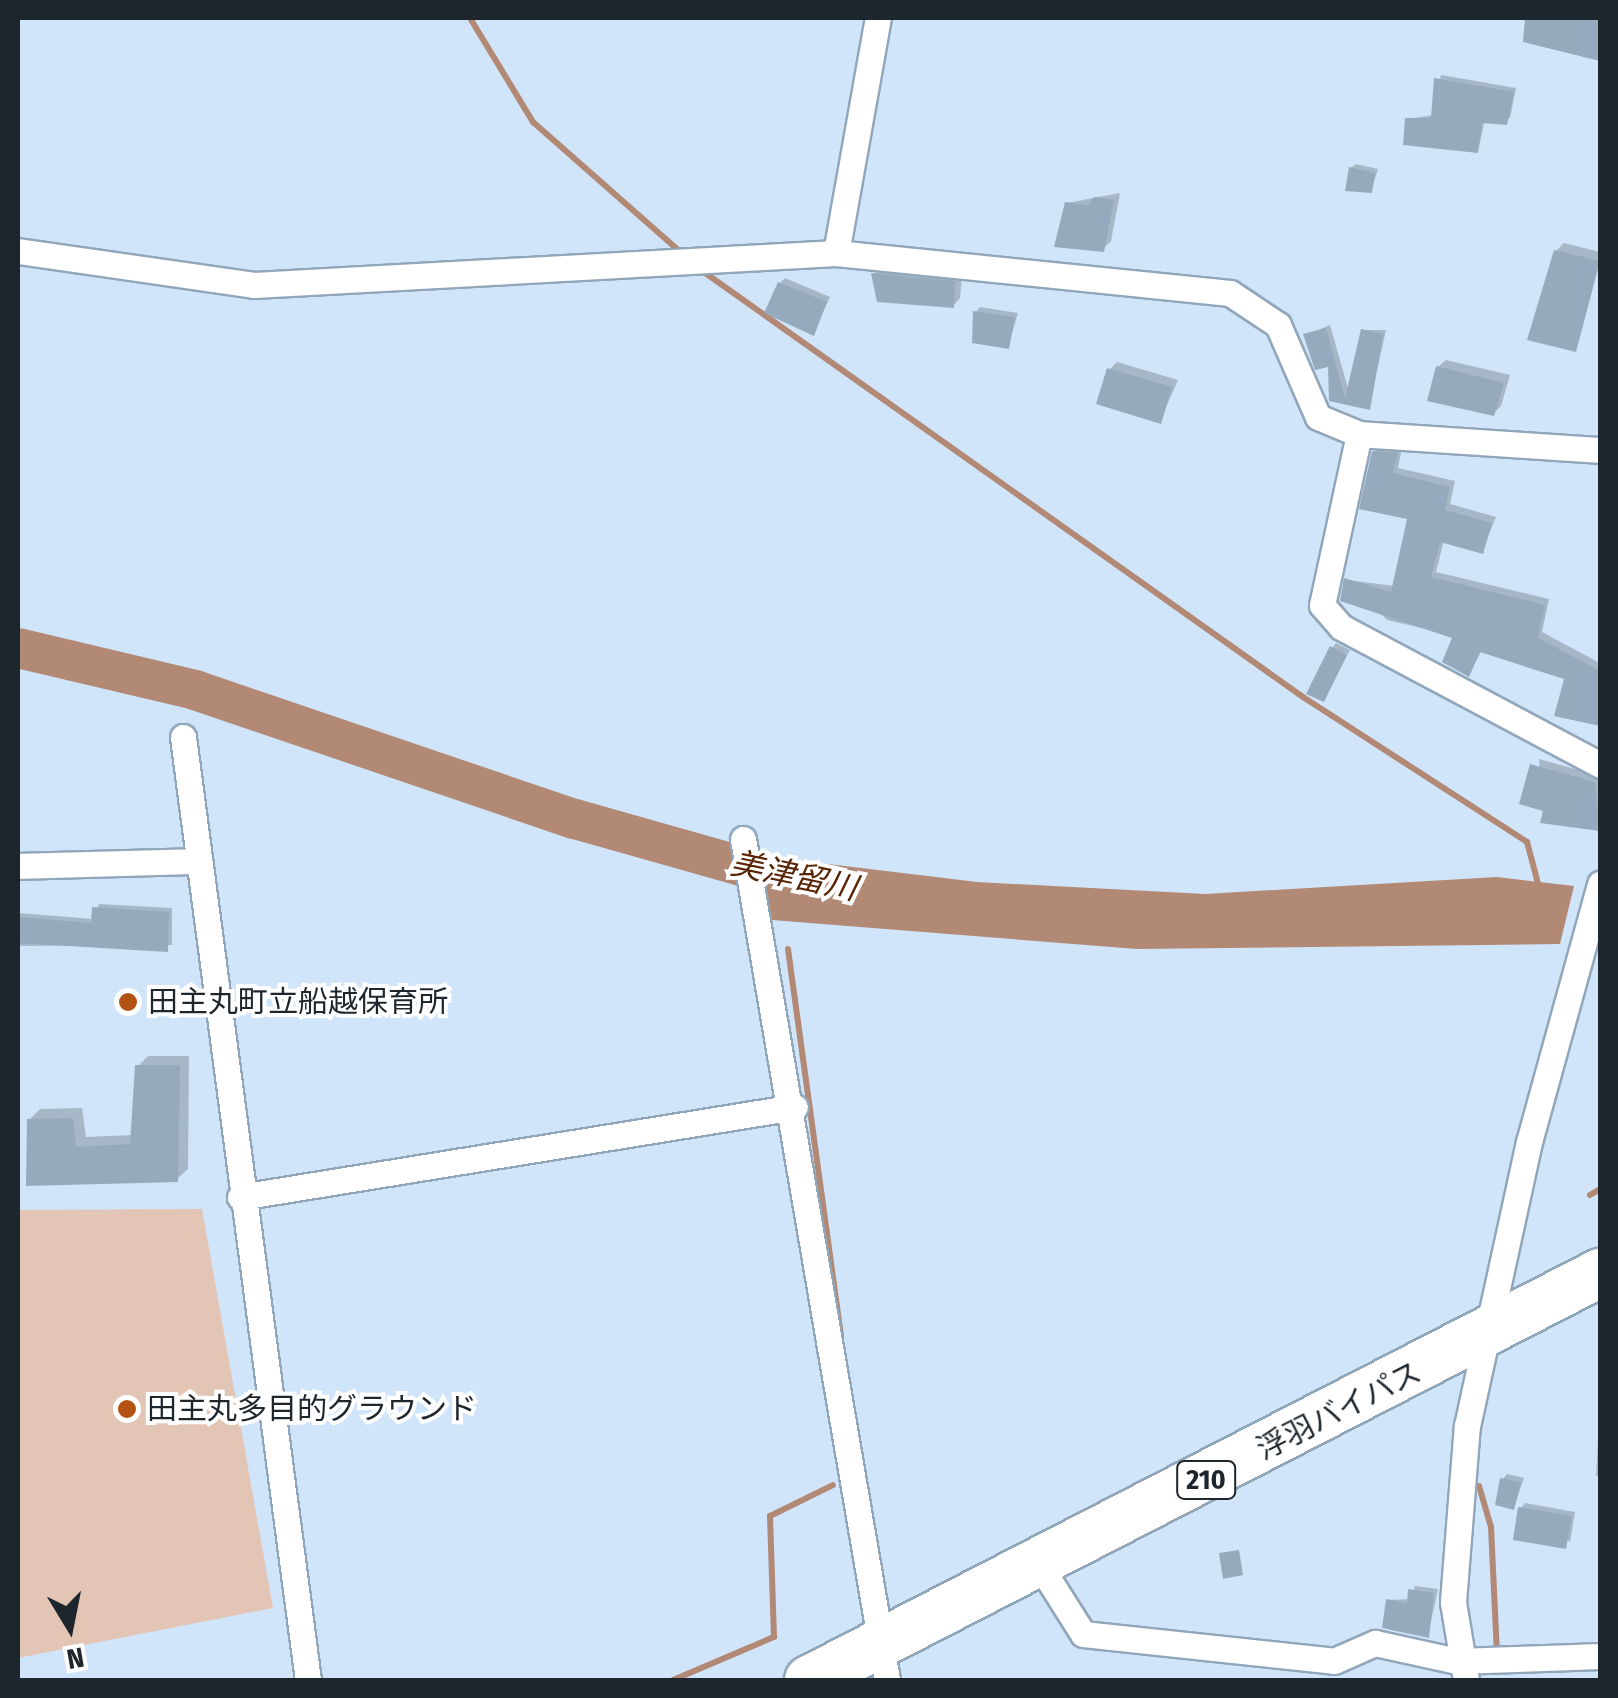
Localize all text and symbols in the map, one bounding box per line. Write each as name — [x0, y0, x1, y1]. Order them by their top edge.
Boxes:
water label: 美津留川 — [727, 844, 861, 908]
place label: 田主丸町立船越保育所 — [148, 984, 448, 1020]
marker: 田主丸町立船越保育所 — [117, 991, 139, 1013]
street label: 浮羽バイパス — [1251, 1354, 1427, 1468]
place label: 田主丸多目的グラウンド — [147, 1391, 477, 1427]
marker: 田主丸多目的グラウンド — [116, 1398, 138, 1420]
road number: 210 — [1176, 1457, 1236, 1503]
north arrow — [20, 1578, 120, 1678]
text: N — [64, 1640, 86, 1676]

